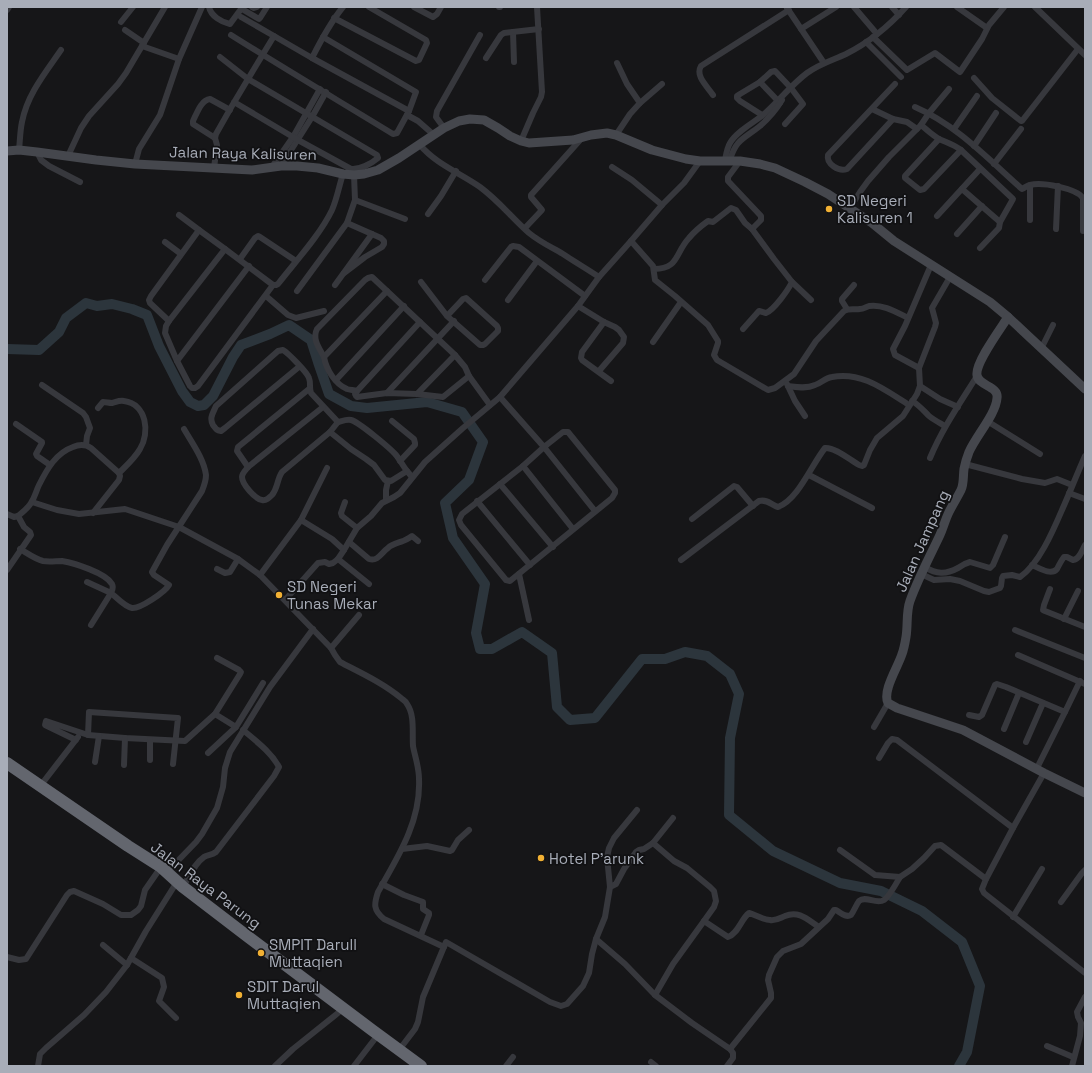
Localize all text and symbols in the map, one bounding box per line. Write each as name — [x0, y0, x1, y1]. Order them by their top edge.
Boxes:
street label: Jalan Raya Kalisuren — [169, 142, 317, 164]
place label: SD Negeri Kalisuren 1 — [837, 191, 913, 227]
marker: SD Negeri Kalisuren 1 — [824, 204, 834, 214]
street label: Jalan Jampang — [891, 487, 953, 595]
place label: SD Negeri Tunas Mekar — [287, 577, 378, 613]
marker: SD Negeri Tunas Mekar — [274, 590, 284, 600]
street label: Jalan Raya Parung — [147, 837, 265, 933]
place label: Hotel P'arunk — [549, 849, 644, 868]
marker: Hotel P'arunk — [536, 853, 546, 863]
place label: SMPIT Darull Muttaqien — [269, 935, 357, 971]
marker: SMPIT Darull Muttaqien — [256, 948, 266, 958]
place label: SDIT Darul Muttaqien — [247, 977, 321, 1013]
marker: SDIT Darul Muttaqien — [234, 990, 244, 1000]

